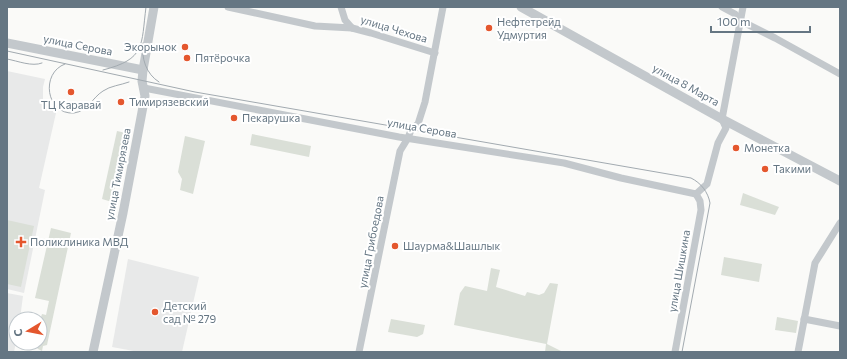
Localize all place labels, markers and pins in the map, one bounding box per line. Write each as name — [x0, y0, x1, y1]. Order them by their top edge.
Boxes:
place label: Нефтетрейд Удмуртия — [497, 15, 561, 41]
marker: Нефтетрейд Удмуртия — [484, 23, 494, 33]
place label: Экорынок — [124, 40, 177, 53]
marker: Экорынок — [180, 42, 190, 52]
place label: Пятёрочка — [195, 51, 250, 64]
marker: Пятёрочка — [182, 53, 192, 63]
marker: ТЦ Каравай — [66, 87, 76, 97]
place label: Тимирязевский — [129, 95, 209, 108]
marker: Тимирязевский — [116, 97, 126, 107]
place label: ТЦ Каравай — [41, 98, 101, 111]
place label: Пекарушка — [242, 111, 300, 124]
marker: Пекарушка — [229, 113, 239, 123]
place label: Монетка — [744, 141, 790, 154]
marker: Монетка — [731, 143, 741, 153]
place label: Такими — [773, 162, 811, 175]
marker: Такими — [760, 164, 770, 174]
place label: Поликлиника МВД — [30, 235, 129, 248]
marker: Поликлиника МВД — [15, 236, 27, 248]
place label: Шаурма&Шашлык — [403, 239, 500, 252]
marker: Шаурма&Шашлык — [390, 241, 400, 251]
place label: Детский сад № 279 — [163, 299, 217, 325]
marker: Детский сад № 279 — [150, 307, 160, 317]

